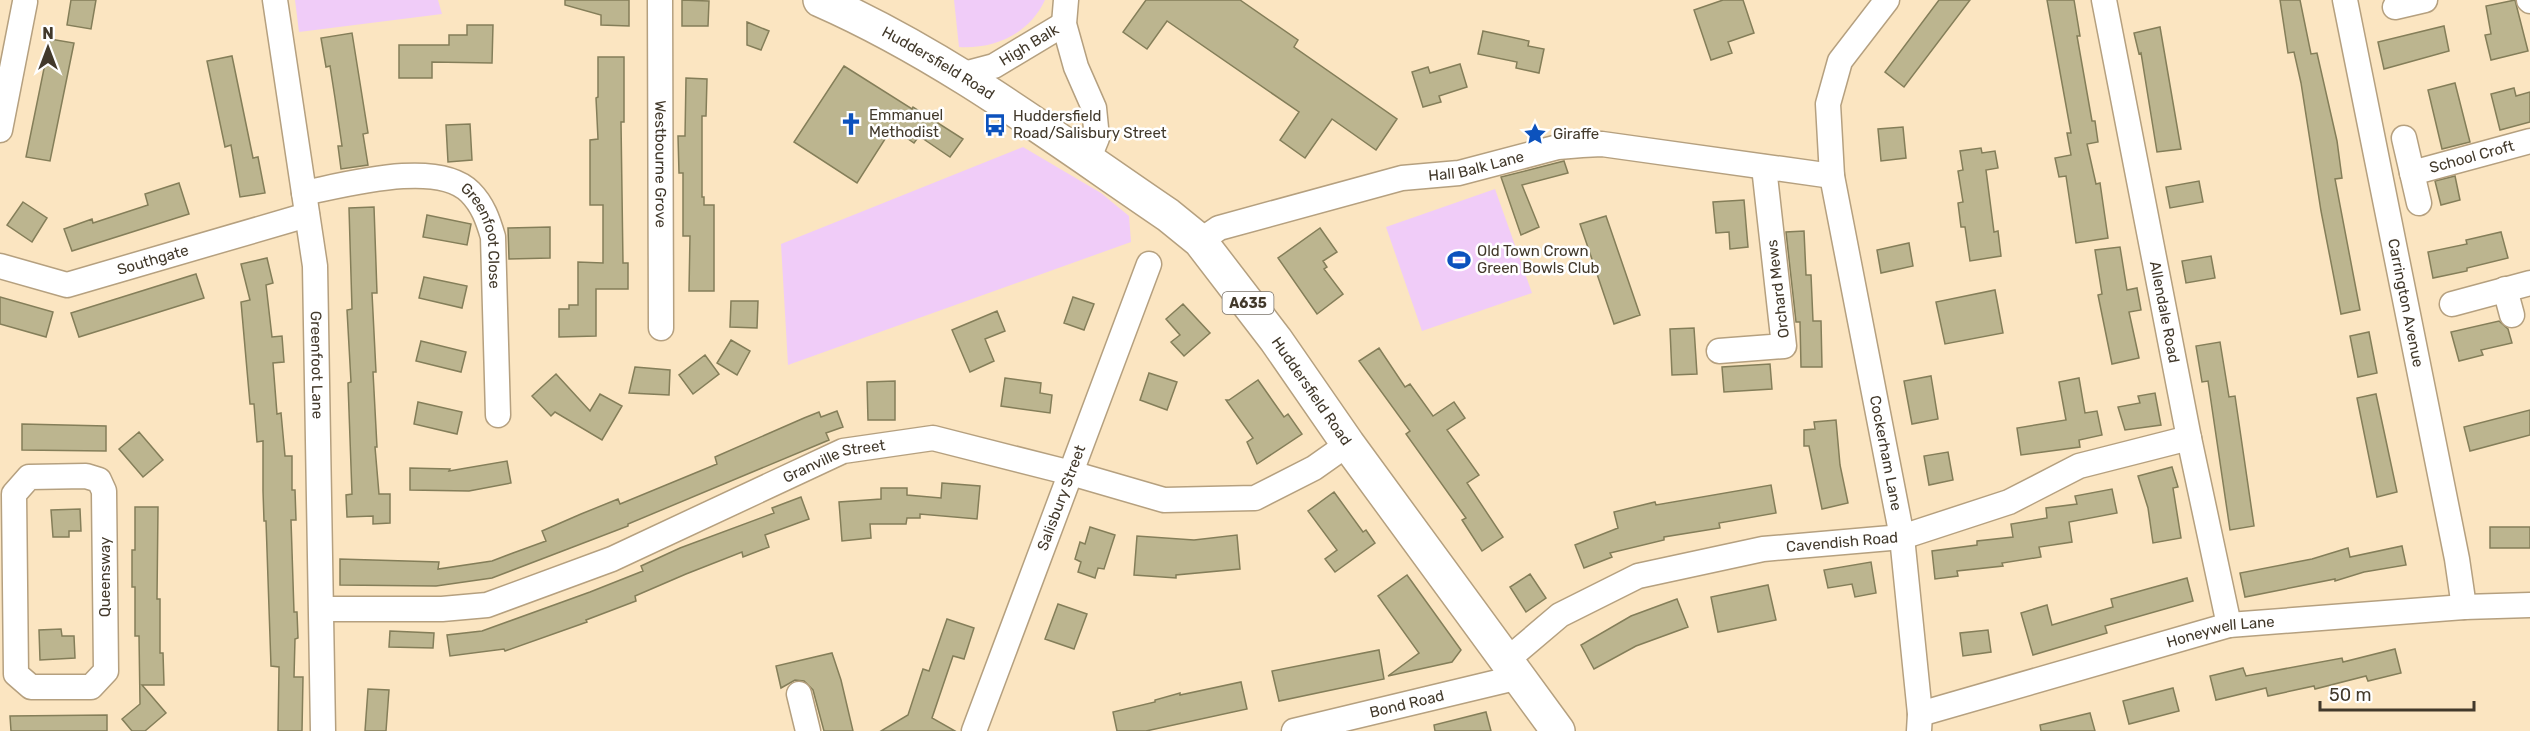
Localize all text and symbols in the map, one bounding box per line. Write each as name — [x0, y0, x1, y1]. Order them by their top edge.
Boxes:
north arrow — [18, 18, 78, 78]
street label: High Balk — [996, 20, 1062, 70]
street label: Huddersfield Road — [879, 23, 998, 103]
text: N — [42, 24, 54, 43]
street label: Westbourne Grove — [651, 100, 670, 228]
place label: Emmanuel Methodist — [869, 106, 943, 141]
place label: Huddersfield Road/Salisbury Street — [1013, 107, 1167, 142]
church icon: Emmanuel Methodist — [838, 111, 864, 137]
bus stop icon: Huddersfield Road/Salisbury Street — [982, 112, 1008, 138]
place icon: Giraffe — [1522, 121, 1548, 147]
place label: Giraffe — [1553, 125, 1599, 143]
street label: School Croft — [2427, 137, 2516, 177]
street label: Hall Balk Lane — [1428, 147, 1526, 185]
street label: Greenfoot Close — [457, 179, 503, 289]
street label: Carrington Avenue — [2384, 237, 2427, 369]
street label: Orchard Mews — [1763, 238, 1793, 339]
street label: Southgate — [115, 241, 191, 279]
place label: Old Town Crown Green Bowls Club — [1477, 242, 1599, 277]
sports icon: Old Town Crown Green Bowls Club — [1446, 247, 1472, 273]
street label: Allendale Road — [2146, 260, 2183, 365]
road number: A635 — [1222, 292, 1274, 314]
street label: Greenfoot Lane — [307, 311, 327, 419]
street label: Huddersfield Road — [1268, 333, 1355, 449]
street label: Cockerham Lane — [1866, 394, 1906, 512]
street label: Granville Street — [780, 436, 886, 487]
street label: Salisbury Street — [1033, 442, 1089, 553]
street label: Cavendish Road — [1785, 528, 1899, 556]
street label: Queensway — [96, 537, 114, 617]
street label: Honeywell Lane — [2164, 613, 2275, 652]
scale bar — [2320, 674, 2474, 712]
text: 50 m — [2329, 684, 2372, 706]
street label: Bond Road — [1368, 686, 1446, 722]

